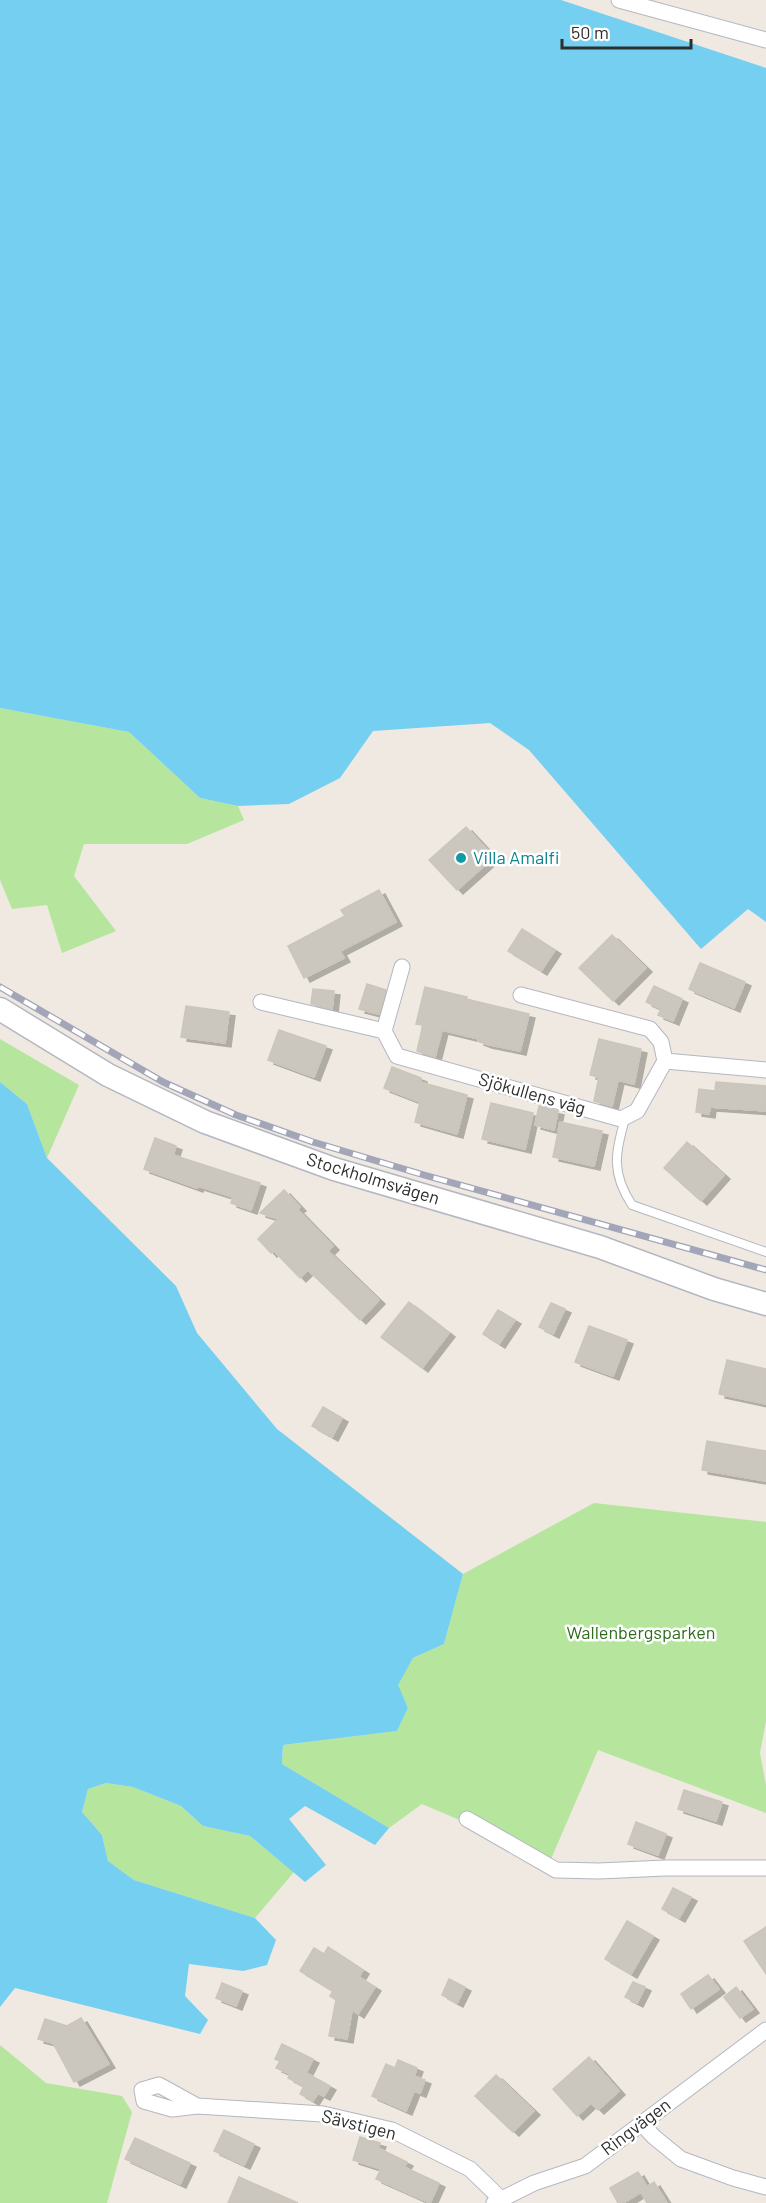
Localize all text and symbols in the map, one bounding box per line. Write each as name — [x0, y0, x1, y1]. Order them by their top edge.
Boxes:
scale bar — [562, 12, 691, 50]
text: 50 m — [571, 21, 609, 43]
place label: Villa Amalfi — [473, 846, 559, 868]
marker: Villa Amalfi — [454, 851, 468, 865]
street label: Sjökullens väg — [476, 1067, 588, 1119]
street label: Stockholmsvägen — [304, 1147, 442, 1209]
park label: Wallenbergsparken — [566, 1621, 716, 1643]
street label: Ringvägen — [596, 2093, 675, 2159]
street label: Sävstigen — [320, 2104, 399, 2144]

